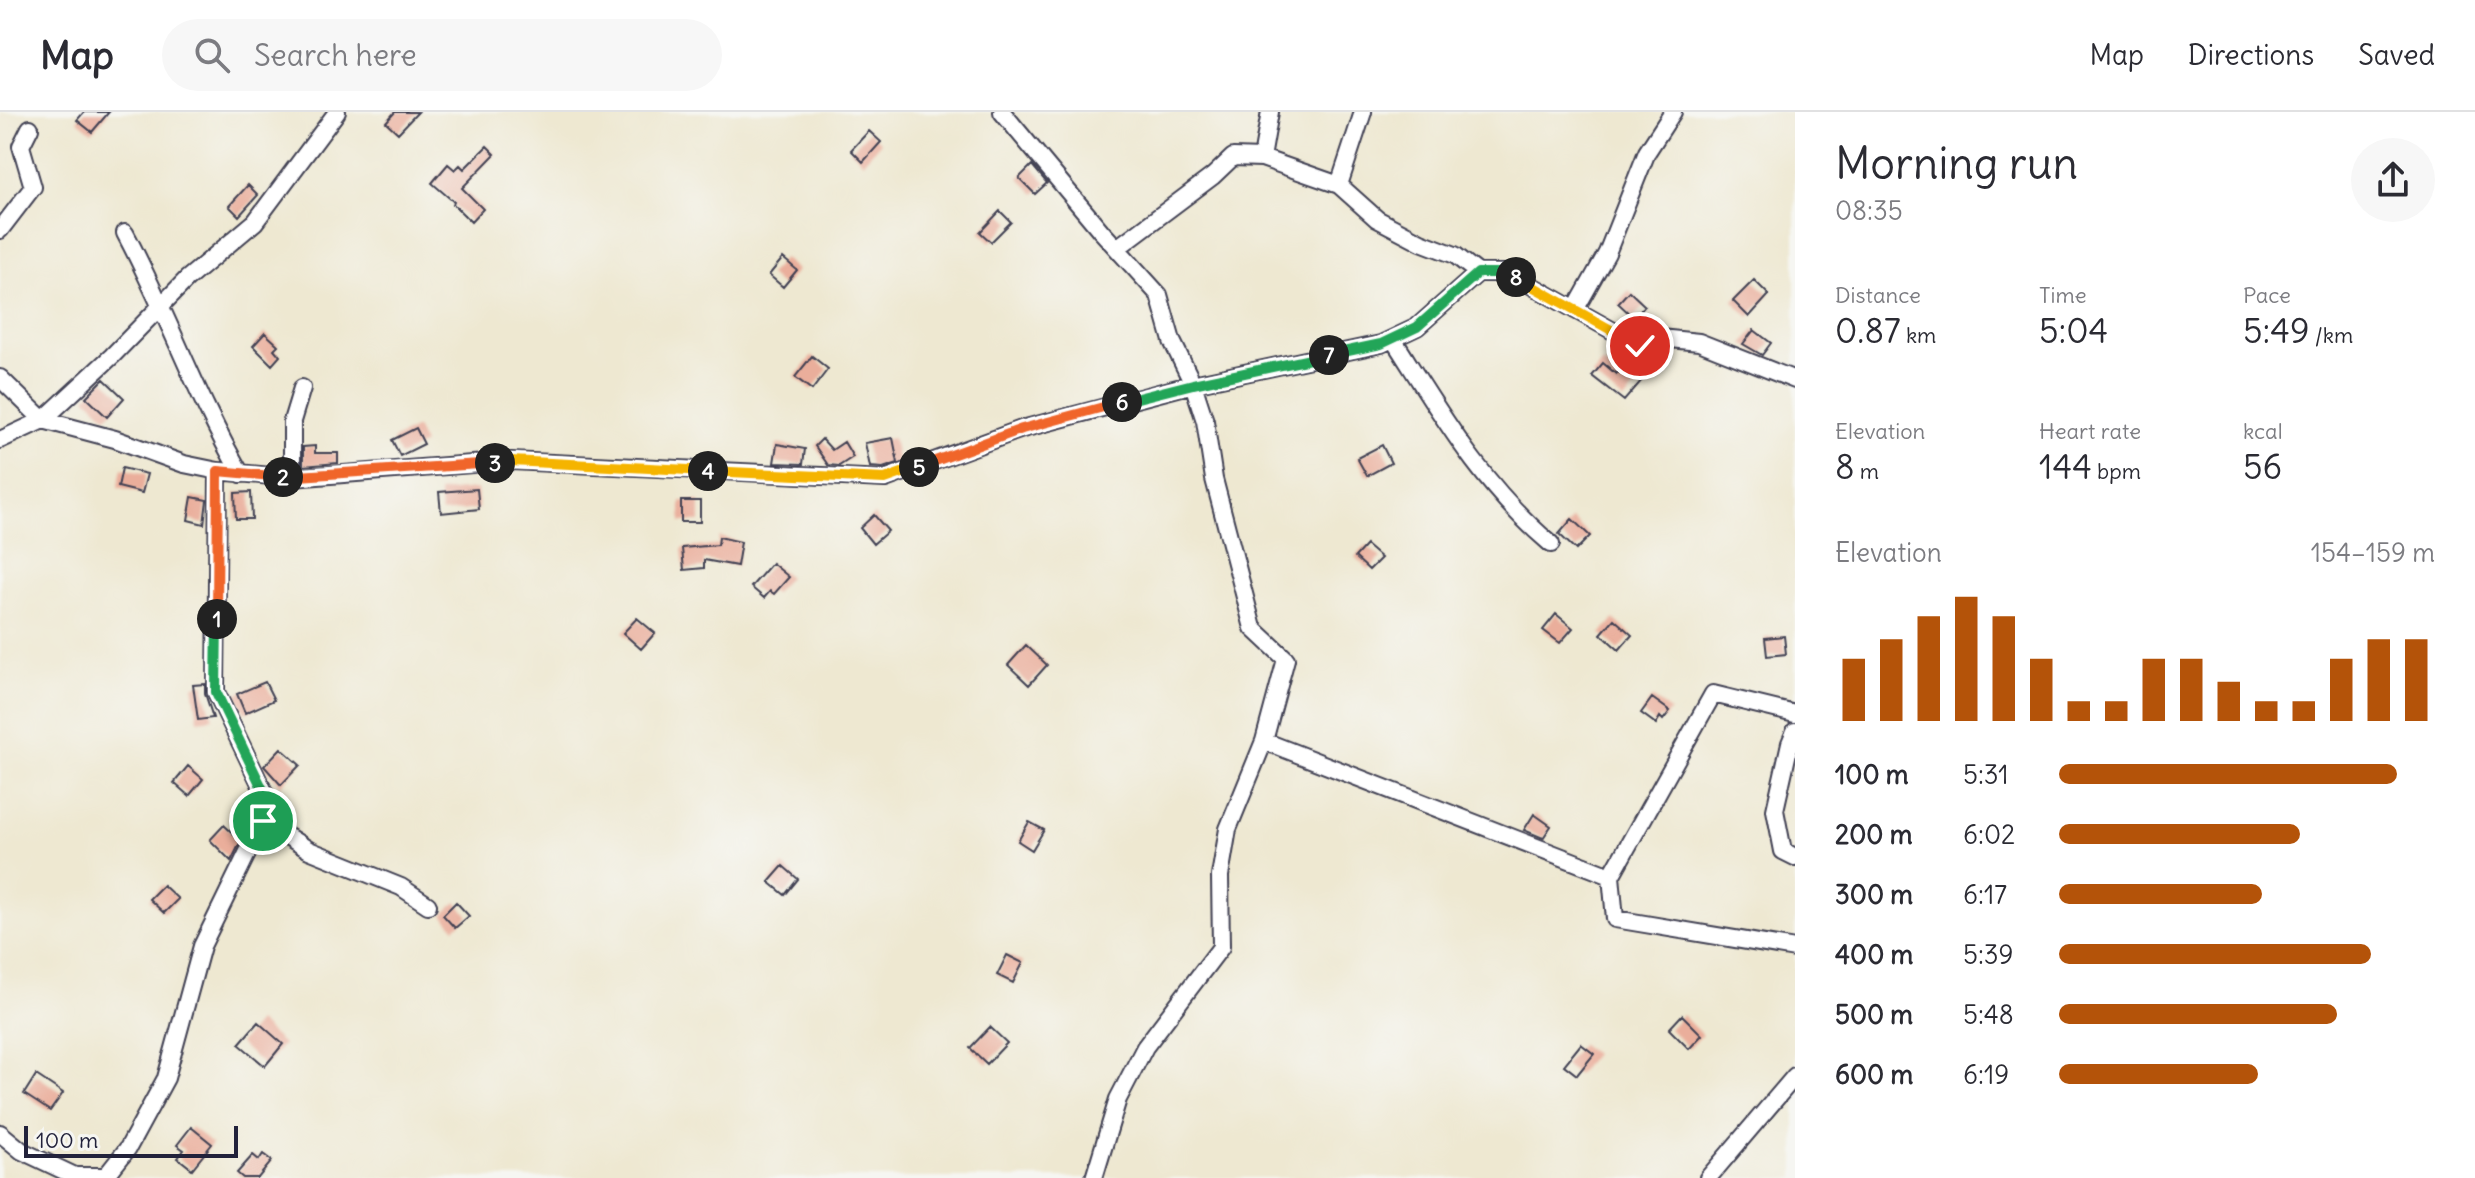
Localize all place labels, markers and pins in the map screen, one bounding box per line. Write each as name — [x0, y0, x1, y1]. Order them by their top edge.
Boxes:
pin: 8 — [1496, 257, 1536, 297]
pin — [1606, 312, 1674, 380]
pin: 7 — [1309, 335, 1349, 375]
pin: 6 — [1102, 382, 1142, 422]
pin: 3 — [475, 443, 515, 483]
pin: 5 — [899, 447, 939, 487]
pin: 4 — [688, 451, 728, 491]
pin: 2 — [263, 457, 303, 497]
pin: 1 — [197, 599, 237, 639]
pin — [229, 787, 297, 855]

